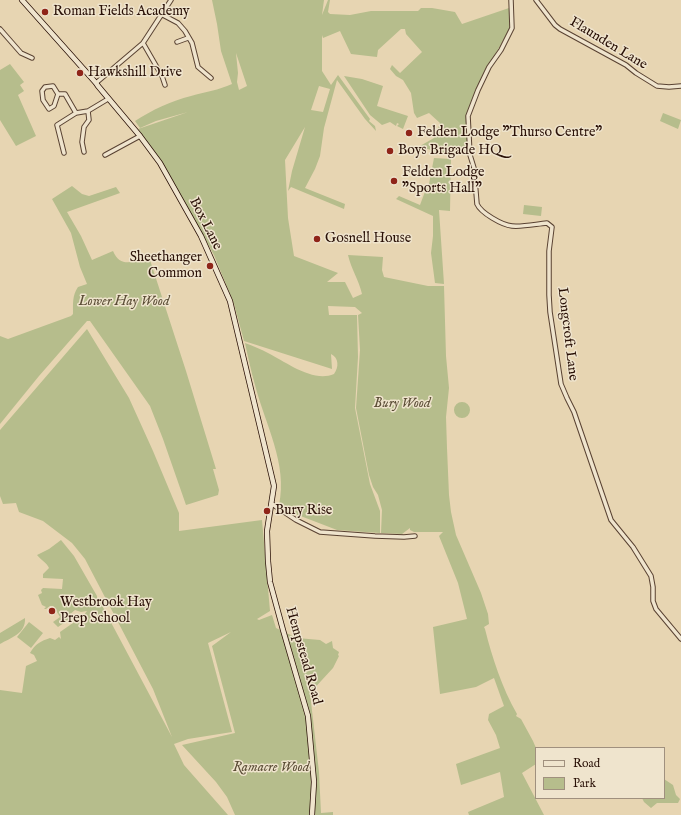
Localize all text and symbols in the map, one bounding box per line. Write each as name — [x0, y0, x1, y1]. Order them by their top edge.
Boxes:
place label: Roman Fields Academy — [53, 4, 190, 20]
marker: Roman Fields Academy — [40, 7, 50, 17]
street label: Flaunden Lane — [566, 14, 650, 74]
place label: Hawkshill Drive — [88, 65, 182, 81]
marker: Hawkshill Drive — [75, 68, 85, 78]
place label: Felden Lodge "Thurso Centre" — [417, 125, 602, 141]
marker: Felden Lodge "Thurso Centre" — [404, 128, 414, 138]
place label: Boys Brigade HQ — [398, 143, 502, 159]
marker: Boys Brigade HQ — [385, 146, 395, 156]
place label: Felden Lodge "Sports Hall" — [402, 165, 485, 198]
marker: Felden Lodge "Sports Hall" — [389, 176, 399, 186]
street label: Box Lane — [185, 195, 225, 253]
place label: Gosnell House — [325, 231, 411, 247]
marker: Gosnell House — [312, 234, 322, 244]
place label: Sheethanger Common — [130, 250, 202, 282]
marker: Sheethanger Common — [205, 261, 215, 271]
street label: Longcroft Lane — [553, 286, 581, 382]
park label: Lower Hay Wood — [78, 294, 170, 310]
park label: Bury Wood — [374, 396, 430, 412]
place label: Bury Rise — [275, 503, 332, 519]
marker: Bury Rise — [262, 506, 272, 516]
place label: Westbrook Hay Prep School — [60, 595, 152, 628]
street label: Hempstead Road — [281, 605, 325, 707]
marker: Westbrook Hay Prep School — [47, 606, 57, 616]
legend — [535, 747, 665, 799]
text: Road — [573, 756, 600, 771]
park label: Ramacre Wood — [233, 760, 309, 776]
text: Park — [573, 776, 596, 791]

